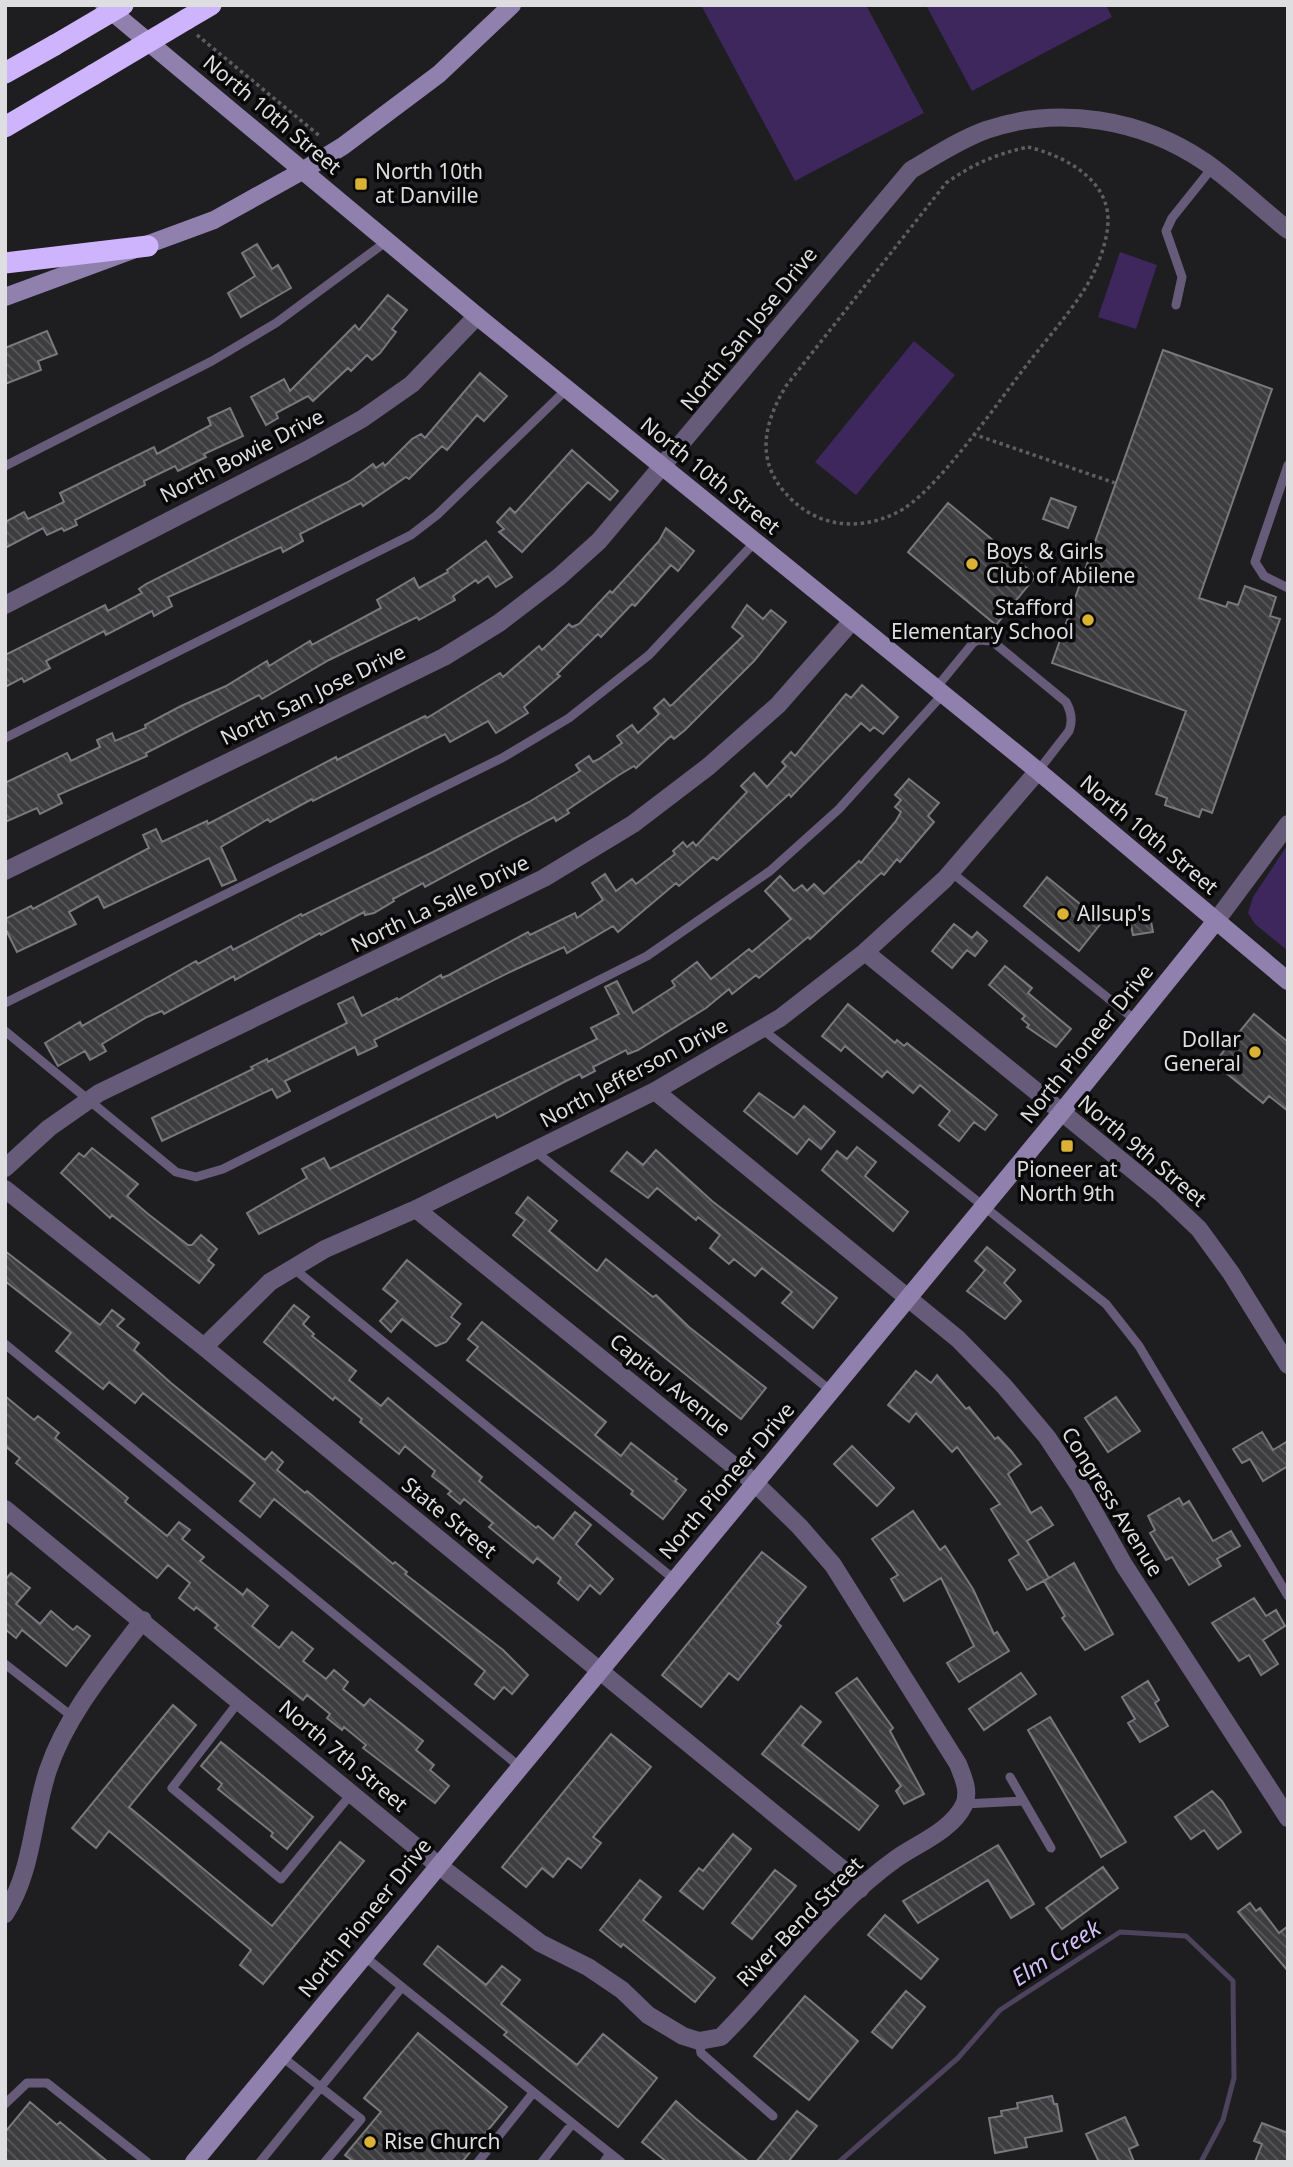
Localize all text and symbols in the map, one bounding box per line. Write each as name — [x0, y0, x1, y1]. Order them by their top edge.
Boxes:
street label: North 10th Street — [198, 48, 348, 181]
place label: North 10th at Danville — [375, 157, 483, 209]
marker: North 10th at Danville — [353, 176, 369, 192]
street label: North San Jose Drive — [674, 241, 823, 416]
street label: North Bowie Drive — [155, 402, 328, 509]
street label: North 10th Street — [635, 410, 787, 540]
place label: Boys & Girls Club of Abilene — [986, 537, 1135, 589]
marker: Boys & Girls Club of Abilene — [964, 556, 980, 572]
place label: Stafford Elementary School — [891, 593, 1074, 645]
marker: Stafford Elementary School — [1080, 612, 1096, 628]
street label: North San Jose Drive — [215, 637, 410, 751]
street label: North 10th Street — [1075, 768, 1225, 901]
street label: North La Salle Drive — [346, 848, 533, 958]
place label: Allsup's — [1077, 899, 1151, 927]
marker: Allsup's — [1055, 906, 1071, 922]
street label: North Pioneer Drive — [1013, 958, 1159, 1129]
street label: North Jefferson Drive — [535, 1011, 732, 1134]
place label: Dollar General — [1164, 1025, 1241, 1077]
marker: Dollar General — [1247, 1044, 1263, 1060]
street label: North 9th Street — [1072, 1088, 1213, 1213]
marker: Pioneer at North 9th — [1059, 1138, 1075, 1154]
place label: Pioneer at North 9th — [1017, 1155, 1118, 1207]
street label: Capitol Avenue — [604, 1327, 737, 1442]
street label: North Pioneer Drive — [652, 1396, 800, 1565]
street label: Congress Avenue — [1056, 1421, 1170, 1582]
street label: State Street — [396, 1470, 503, 1564]
street label: North 7th Street — [273, 1693, 414, 1818]
street label: North Pioneer Drive — [291, 1832, 437, 2003]
street label: River Bend Street — [730, 1850, 869, 1992]
water label: Elm Creek — [1005, 1911, 1108, 1993]
place label: Rise Church — [384, 2127, 500, 2155]
marker: Rise Church — [362, 2134, 378, 2150]

